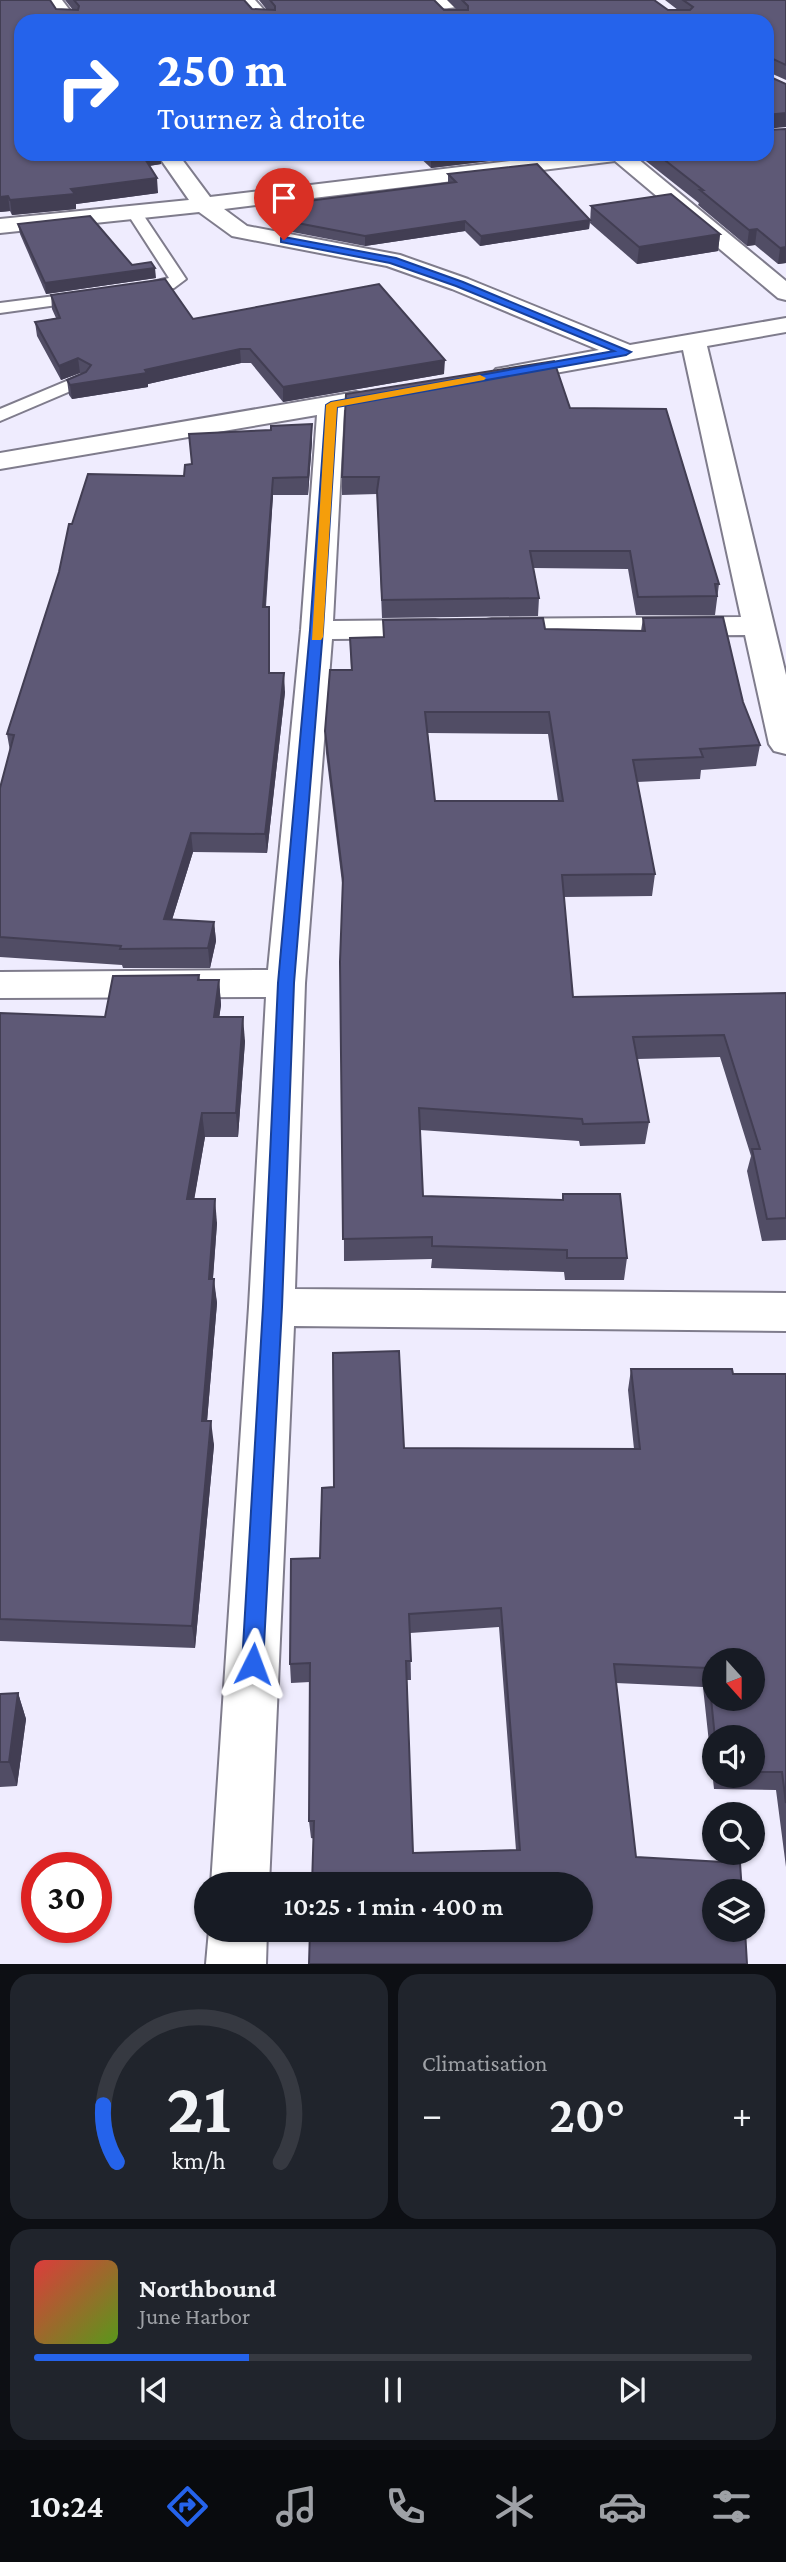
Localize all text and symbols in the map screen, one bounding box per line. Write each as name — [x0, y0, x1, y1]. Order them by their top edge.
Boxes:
icon: right — [42, 42, 133, 133]
text: 250 m — [157, 42, 287, 97]
text: Tournez à droite — [157, 100, 365, 136]
pin — [254, 168, 314, 240]
icon: arrive — [265, 179, 303, 217]
position arrow — [216, 1627, 290, 1701]
north arrow — [702, 1648, 765, 1712]
map controls — [702, 1648, 765, 1942]
button: sound — [702, 1725, 765, 1788]
button: search — [702, 1802, 765, 1865]
speed limit sign: 30 — [21, 1852, 112, 1943]
button: layers — [702, 1879, 765, 1942]
text: 10:25 · 1 min · 400 m — [284, 1892, 503, 1921]
text: Climatisation — [422, 2050, 547, 2076]
text: 21 — [167, 2068, 231, 2149]
text: 20° — [549, 2085, 625, 2143]
text: − — [422, 2093, 442, 2135]
text: + — [732, 2093, 752, 2135]
text: km/h — [172, 2147, 226, 2174]
text: Northbound — [139, 2274, 276, 2303]
text: June Harbor — [139, 2303, 250, 2329]
icon: previous — [135, 2371, 173, 2409]
icon: pause — [374, 2371, 412, 2409]
icon: next — [613, 2371, 651, 2409]
icon: directions — [163, 2482, 212, 2531]
icon: music — [272, 2482, 321, 2531]
icon: phone — [381, 2482, 430, 2531]
icon: climate — [490, 2482, 539, 2531]
icon: car — [598, 2482, 647, 2531]
icon: filters — [707, 2482, 756, 2531]
text: 10:24 — [30, 2488, 104, 2524]

